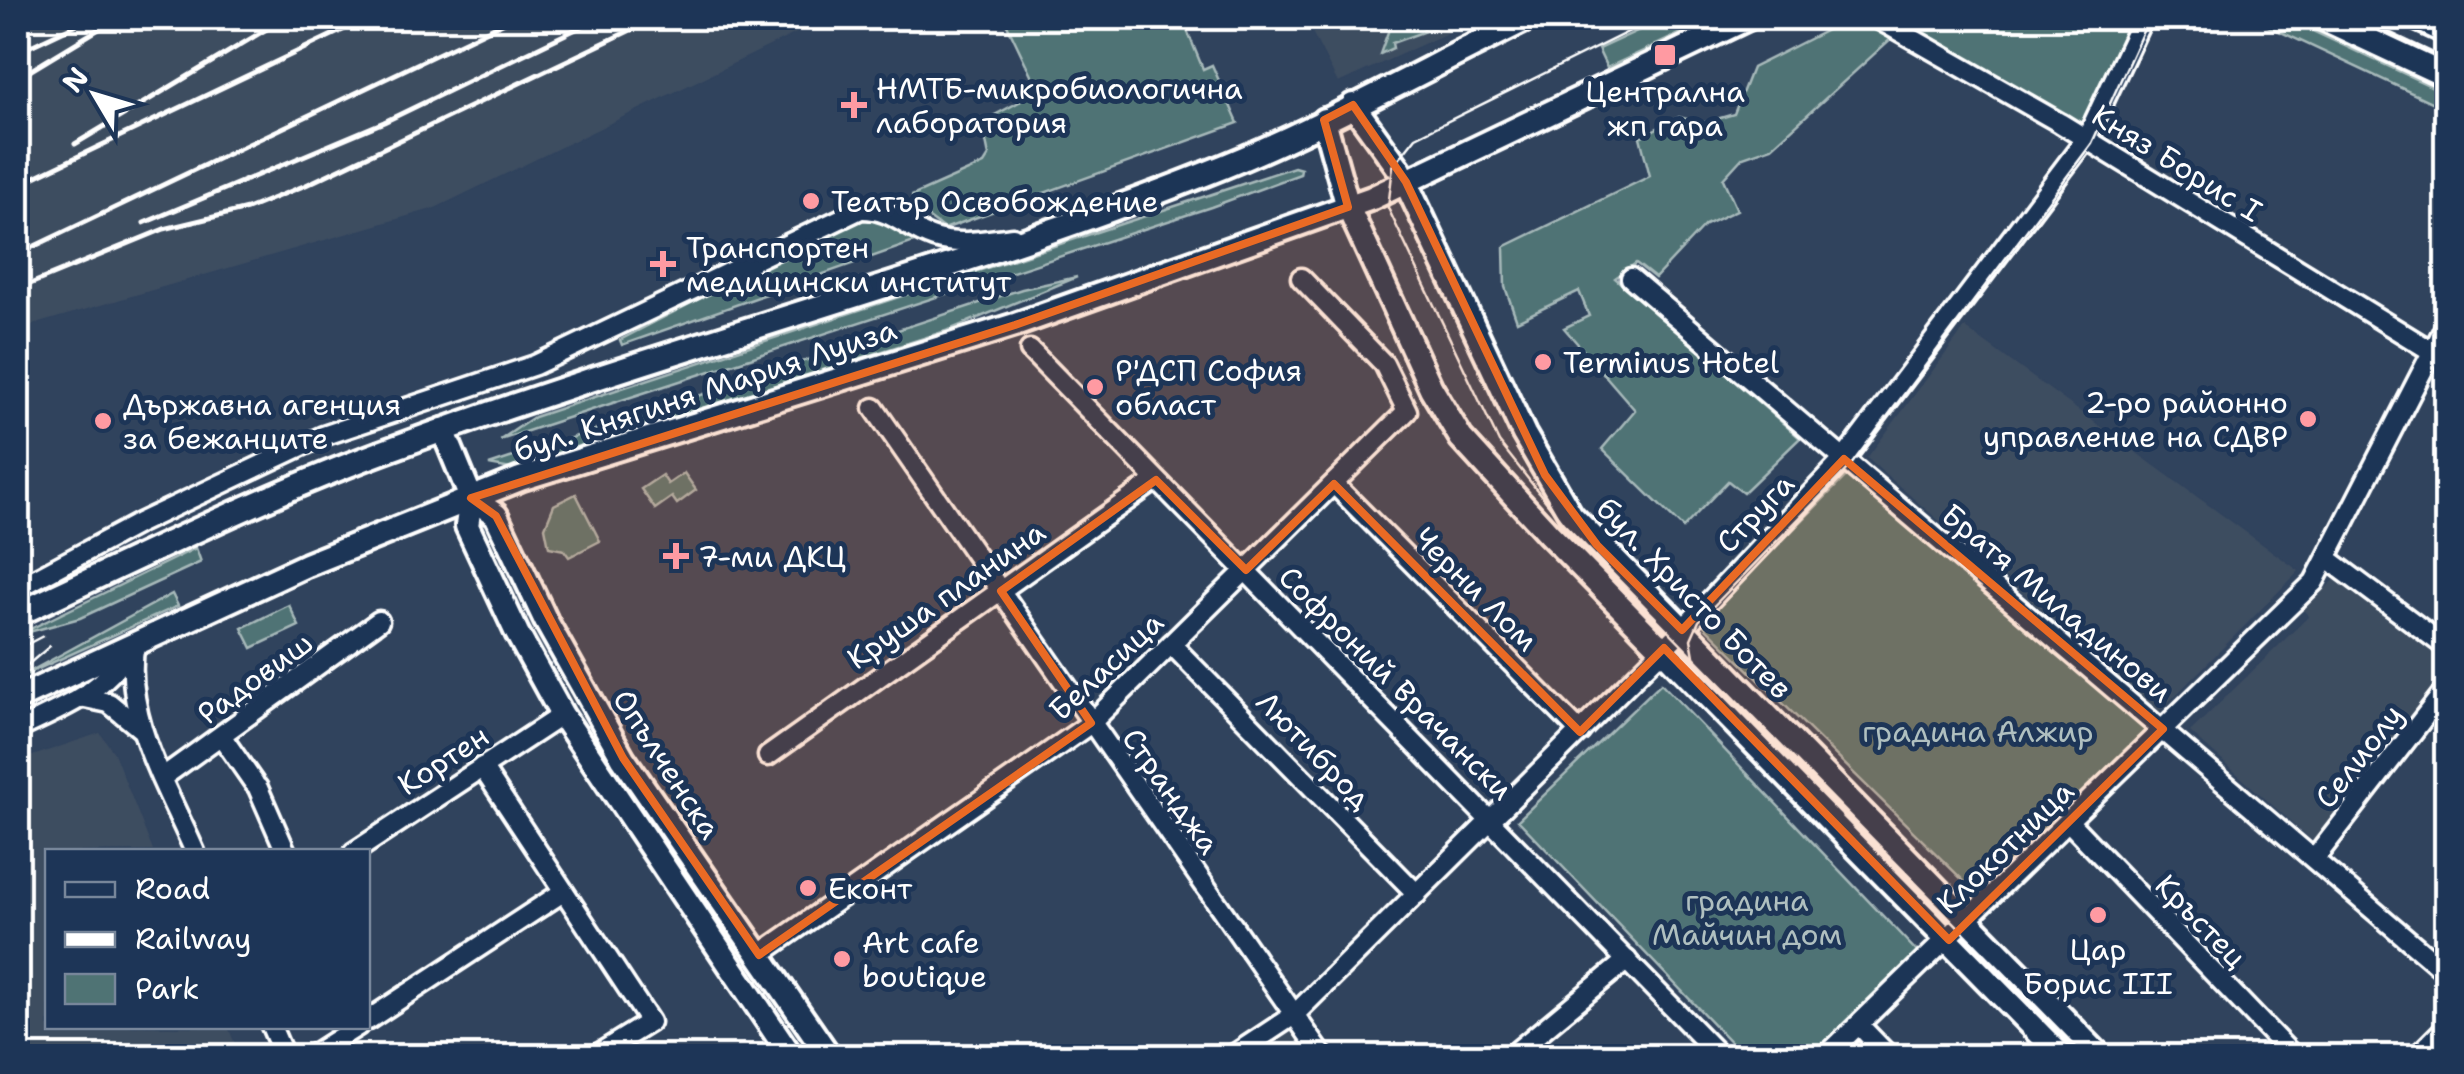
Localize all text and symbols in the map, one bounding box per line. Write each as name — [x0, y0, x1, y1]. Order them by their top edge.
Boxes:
marker: Централна жп гара — [1652, 42, 1678, 68]
north arrow — [45, 45, 145, 145]
text: N — [53, 59, 97, 100]
place label: НМТБ-микробиологична лаборатория — [876, 68, 1243, 143]
place label: Централна жп гара — [1585, 71, 1745, 146]
marker: НМТБ-микробиологична лаборатория — [841, 92, 867, 118]
street label: Княз Борис I — [2084, 94, 2270, 232]
place label: Театър Освобождение — [831, 181, 1159, 222]
marker: Театър Освобождение — [800, 190, 822, 212]
place label: Транспортен медицински институт — [686, 227, 1012, 302]
marker: Транспортен медицински институт — [650, 251, 676, 277]
street label: бул. Княгиня Мария Луиза — [508, 309, 902, 471]
place label: Terminus Hotel — [1563, 342, 1779, 383]
place label: Р'ДСП София област — [1115, 350, 1302, 425]
marker: Terminus Hotel — [1532, 351, 1554, 373]
marker: Р'ДСП София област — [1084, 376, 1106, 398]
place label: 2-ро районно управление на СДВР — [1983, 382, 2288, 457]
place label: Държавна агенция за бежанците — [123, 384, 401, 459]
marker: 2-ро районно управление на СДВР — [2297, 408, 2319, 430]
marker: Държавна агенция за бежанците — [92, 410, 114, 432]
street label: Струга — [1707, 464, 1803, 562]
street label: бул. Христо Ботев — [1587, 488, 1801, 708]
street label: Братя Миладинови — [1933, 494, 2181, 712]
street label: Круша планина — [839, 511, 1054, 679]
street label: Черни Лом — [1405, 518, 1547, 660]
place label: 7-ми ДКЦ — [698, 536, 846, 577]
marker: 7-ми ДКЦ — [663, 543, 689, 569]
street label: Софроний Врачански — [1270, 557, 1522, 809]
street label: Беласица — [1040, 602, 1172, 730]
street label: Радовиш — [189, 622, 321, 734]
street label: Опълченска — [603, 681, 731, 847]
street label: Лютиброд — [1247, 682, 1381, 818]
street label: Селиолу — [2305, 695, 2413, 817]
park label: градина Алжир — [1862, 711, 2094, 752]
street label: Кортен — [390, 715, 496, 805]
street label: Странджа — [1113, 720, 1230, 863]
street label: Клокотница — [1927, 771, 2083, 923]
legend — [45, 849, 370, 1029]
street label: Кръстец — [2146, 865, 2256, 977]
text: Road — [135, 868, 210, 909]
place label: Еконт — [828, 868, 913, 909]
marker: Еконт — [797, 877, 819, 899]
park label: градина Майчин дом — [1652, 880, 1842, 955]
marker: Цар Борис III — [2087, 904, 2109, 926]
text: Railway — [135, 918, 251, 959]
place label: Art cafe boutique — [862, 922, 987, 997]
place label: Цар Борис III — [2023, 929, 2173, 1004]
marker: Art cafe boutique — [831, 948, 853, 970]
text: Park — [135, 968, 199, 1009]

